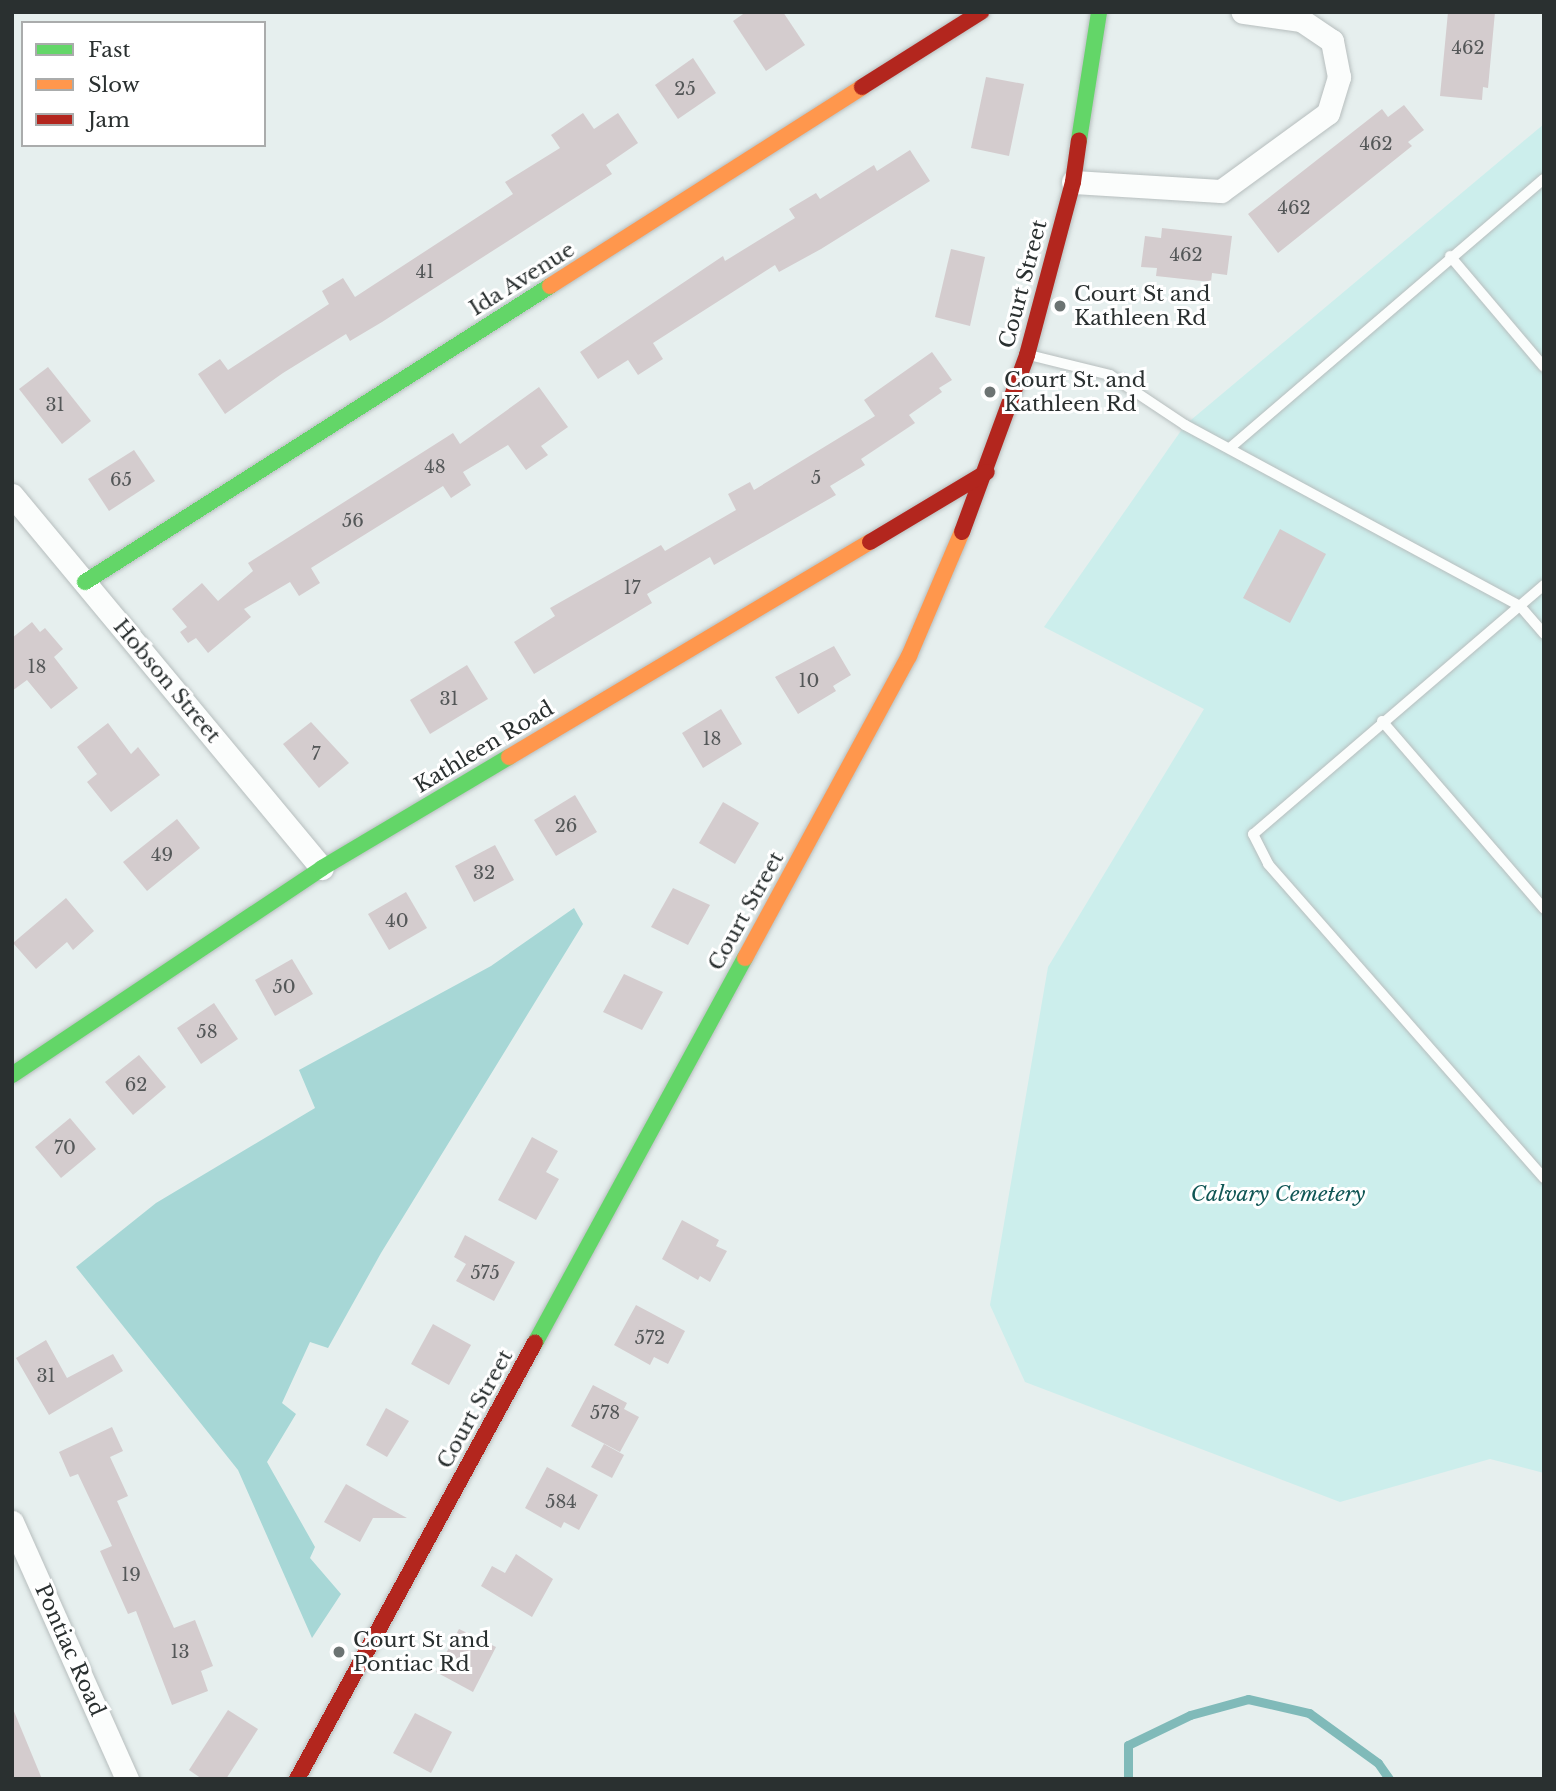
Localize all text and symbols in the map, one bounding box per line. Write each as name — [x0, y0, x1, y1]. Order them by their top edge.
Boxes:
legend — [21, 21, 266, 147]
text: Fast — [88, 37, 130, 63]
house number: 462 — [1451, 37, 1485, 59]
text: Slow — [88, 72, 140, 98]
house number: 25 — [674, 78, 696, 100]
text: Jam — [88, 107, 130, 133]
house number: 462 — [1359, 133, 1393, 155]
house number: 462 — [1277, 197, 1311, 219]
street label: Court Street — [994, 217, 1052, 351]
street label: Ida Avenue — [464, 237, 580, 321]
house number: 462 — [1169, 244, 1203, 266]
house number: 41 — [416, 261, 434, 283]
place label: Court St and Kathleen Rd — [1074, 281, 1210, 331]
marker: Court St and Kathleen Rd — [1052, 298, 1068, 314]
place label: Court St. and Kathleen Rd — [1004, 367, 1146, 417]
marker: Court St. and Kathleen Rd — [982, 384, 998, 400]
house number: 31 — [45, 394, 65, 416]
house number: 48 — [424, 456, 446, 478]
house number: 5 — [811, 467, 821, 489]
house number: 65 — [110, 469, 132, 491]
house number: 56 — [342, 510, 364, 532]
house number: 17 — [623, 577, 641, 599]
street label: Hobson Street — [108, 614, 226, 748]
house number: 18 — [28, 656, 46, 678]
house number: 10 — [799, 670, 819, 692]
house number: 31 — [439, 688, 459, 710]
street label: Kathleen Road — [410, 696, 558, 798]
house number: 18 — [703, 728, 721, 750]
house number: 7 — [311, 743, 321, 765]
house number: 26 — [555, 815, 577, 837]
house number: 49 — [151, 844, 173, 866]
street label: Court Street — [703, 847, 789, 975]
house number: 32 — [473, 862, 495, 884]
house number: 40 — [385, 910, 409, 932]
house number: 50 — [272, 976, 296, 998]
house number: 58 — [196, 1021, 218, 1043]
house number: 62 — [125, 1074, 147, 1096]
house number: 70 — [54, 1137, 76, 1159]
park label: Calvary Cemetery — [1191, 1181, 1365, 1207]
house number: 575 — [470, 1262, 500, 1284]
house number: 572 — [635, 1327, 665, 1349]
street label: Court Street — [432, 1345, 518, 1473]
house number: 31 — [36, 1365, 56, 1387]
house number: 578 — [590, 1402, 620, 1424]
house number: 584 — [545, 1491, 577, 1513]
house number: 19 — [121, 1564, 141, 1586]
street label: Pontiac Road — [30, 1580, 110, 1720]
place label: Court St and Pontiac Rd — [353, 1627, 489, 1677]
house number: 13 — [170, 1641, 190, 1663]
marker: Court St and Pontiac Rd — [331, 1644, 347, 1660]

